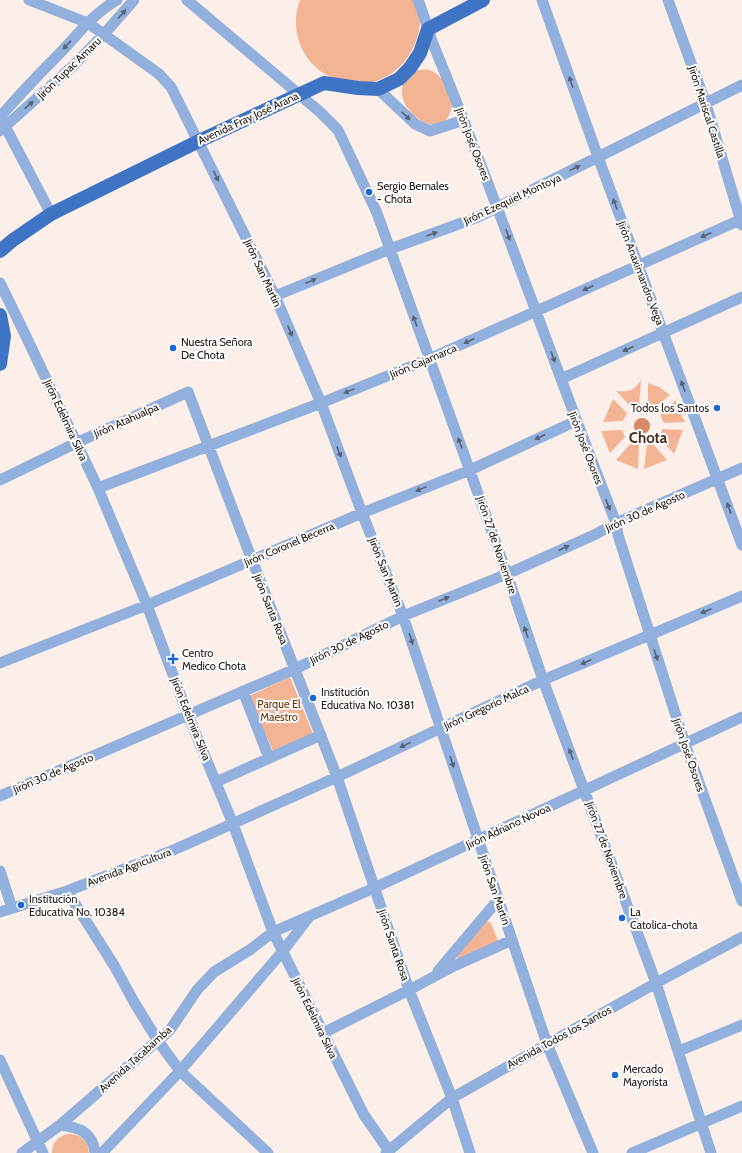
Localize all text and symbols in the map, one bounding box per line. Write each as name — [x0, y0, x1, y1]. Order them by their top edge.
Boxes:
one-way arrow — [117, 9, 126, 19]
street label: Jirón Tupac Amaru — [33, 34, 104, 103]
one-way arrow — [63, 39, 72, 50]
street label: Jirón Mariscal Castilla — [685, 63, 729, 161]
one-way arrow — [568, 76, 574, 88]
street label: Avenida Fray José Arana — [195, 88, 301, 148]
one-way arrow — [24, 100, 34, 110]
street label: Jirón José Osores — [452, 105, 493, 183]
one-way arrow — [401, 111, 411, 120]
one-way arrow — [570, 165, 581, 171]
street label: Jirón Ezequiel Montoya — [460, 170, 564, 228]
one-way arrow — [213, 171, 219, 182]
place label: Sergio Bernales - Chota — [377, 179, 449, 206]
marker: Sergio Bernales - Chota — [364, 187, 374, 197]
one-way arrow — [612, 198, 618, 210]
street label: Jirón Anaximandro Vega — [614, 218, 668, 328]
one-way arrow — [505, 229, 511, 241]
one-way arrow — [426, 230, 438, 236]
one-way arrow — [701, 232, 712, 238]
street label: Jirón San Martin — [241, 236, 285, 309]
one-way arrow — [305, 278, 316, 284]
one-way arrow — [582, 285, 593, 291]
one-way arrow — [412, 314, 418, 326]
one-way arrow — [287, 326, 293, 337]
place label: Nuestra Señora De Chota — [181, 335, 253, 362]
one-way arrow — [463, 338, 475, 344]
street label: Jirón Cajamarca — [387, 340, 459, 382]
marker: Nuestra Señora De Chota — [168, 343, 178, 353]
one-way arrow — [622, 346, 634, 352]
one-way arrow — [550, 351, 556, 363]
street label: Jirón Edelmira Silva — [41, 376, 91, 464]
one-way arrow — [680, 380, 686, 392]
one-way arrow — [343, 389, 355, 395]
street label: Jirón Atahualpa — [90, 399, 161, 441]
place label: Todos los Santos — [631, 401, 709, 415]
marker: Todos los Santos — [712, 403, 722, 413]
street label: Jirón José Osores — [565, 409, 606, 487]
district label: Chota — [629, 429, 668, 447]
one-way arrow — [535, 434, 546, 440]
one-way arrow — [456, 437, 462, 449]
one-way arrow — [336, 446, 342, 458]
one-way arrow — [415, 487, 427, 493]
street label: Jirón 30 de Agosto — [602, 487, 687, 535]
street label: Jirón 27 de Noviembre — [473, 493, 520, 596]
one-way arrow — [606, 499, 612, 511]
one-way arrow — [725, 502, 731, 514]
street label: Jirón Coronel Becerra — [241, 518, 337, 570]
street label: Jirón San Martin — [365, 535, 406, 609]
one-way arrow — [558, 545, 570, 551]
street label: Jirón Santa Rosa — [250, 571, 292, 647]
one-way arrow — [439, 596, 451, 602]
one-way arrow — [701, 608, 712, 614]
street label: Jirón 30 de Agosto — [306, 617, 391, 668]
one-way arrow — [523, 625, 529, 637]
one-way arrow — [408, 633, 414, 645]
place label: Centro Medico Chota — [182, 646, 247, 673]
one-way arrow — [653, 650, 659, 662]
marker: Centro Medico Chota — [167, 653, 179, 665]
one-way arrow — [580, 659, 592, 665]
street label: Jirón Edelmira Silva — [168, 675, 214, 763]
street label: Jirón Gregorio Malca — [440, 681, 531, 733]
place label: Institución Educativa No. 10381 — [321, 685, 414, 712]
marker: Institución Educativa No. 10381 — [308, 693, 318, 703]
park label: Parque El Maestro — [257, 697, 301, 724]
street label: Jirón José Osores — [670, 715, 708, 794]
one-way arrow — [399, 742, 410, 748]
one-way arrow — [567, 747, 573, 759]
street label: Jirón 30 de Agosto — [10, 750, 95, 797]
one-way arrow — [449, 756, 455, 768]
street label: Jirón 27 de Noviembre — [583, 798, 631, 901]
street label: Jirón Adriano Novoa — [463, 800, 553, 852]
street label: Avenida Agricultura — [85, 844, 174, 890]
street label: Jirón San Martin — [476, 852, 514, 927]
place label: Institución Educativa No. 10384 — [29, 892, 125, 919]
marker: Institución Educativa No. 10384 — [16, 900, 26, 910]
place label: La Catolica-chota — [630, 905, 698, 932]
street label: Jirón Santa Rosa — [375, 907, 413, 983]
marker: La Catolica-chota — [617, 913, 627, 923]
street label: Jirón Edelmira Silva — [289, 974, 341, 1061]
street label: Avenida Todos los Santos — [504, 1002, 614, 1072]
street label: Avenida Tacabamba — [96, 1022, 175, 1095]
place label: Mercado Mayorista — [623, 1062, 668, 1089]
marker: Mercado Mayorista — [610, 1070, 620, 1080]

